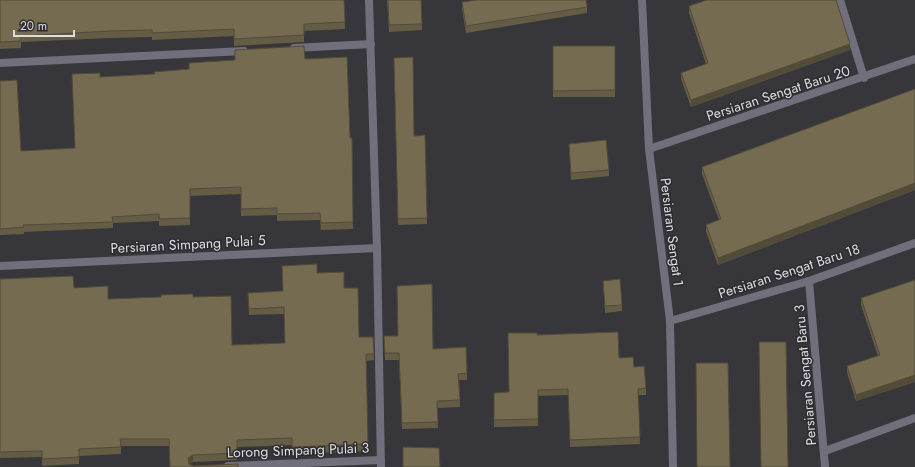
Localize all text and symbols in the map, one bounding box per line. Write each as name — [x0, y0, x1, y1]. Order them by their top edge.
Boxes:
scale bar — [14, 12, 74, 38]
text: 20 m — [20, 17, 47, 35]
street label: Persiaran Sengat Baru 20 — [704, 60, 852, 126]
street label: Persiaran Sengat 1 — [655, 177, 689, 287]
street label: Persiaran Simpang Pulai 5 — [110, 230, 266, 258]
street label: Persiaran Sengat Baru 18 — [716, 239, 862, 303]
street label: Persiaran Sengat Baru 3 — [789, 303, 821, 446]
street label: Lorong Simpang Pulai 3 — [227, 438, 370, 462]

